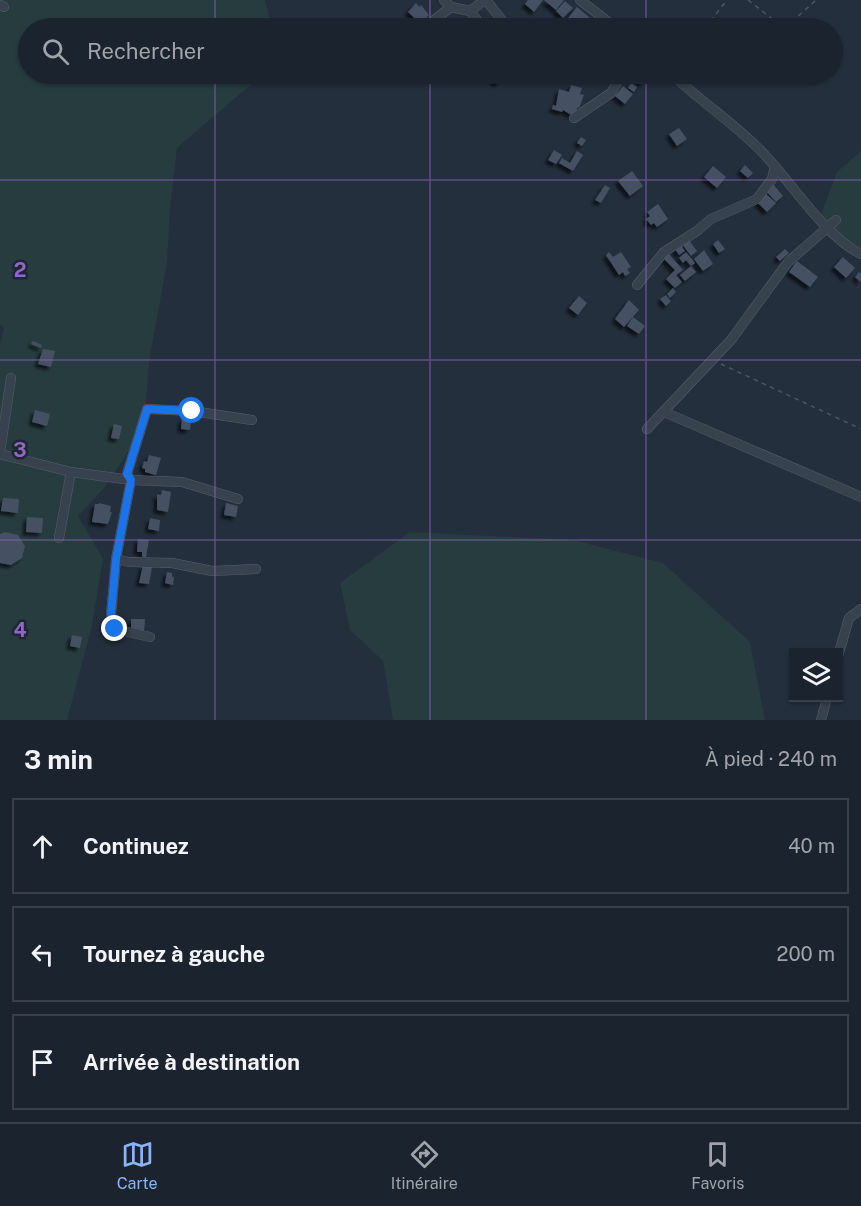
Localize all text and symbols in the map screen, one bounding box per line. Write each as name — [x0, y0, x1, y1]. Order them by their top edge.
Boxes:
search box — [18, 18, 843, 84]
icon: search — [39, 35, 72, 68]
text: Rechercher — [87, 38, 205, 64]
text: 2 — [14, 258, 26, 282]
route start — [178, 397, 204, 423]
text: 3 — [13, 438, 27, 462]
route end — [101, 615, 127, 641]
text: 4 — [13, 618, 27, 642]
map controls — [789, 648, 843, 702]
button: layers — [789, 648, 843, 702]
text: 3 min — [24, 744, 93, 775]
text: À pied · 240 m — [705, 747, 837, 771]
icon: ahead — [26, 830, 59, 863]
text: Continuez — [83, 833, 189, 859]
text: 40 m — [788, 834, 835, 858]
icon: left — [26, 938, 59, 971]
text: Tournez à gauche — [83, 941, 265, 967]
text: 200 m — [777, 942, 835, 966]
icon: arrive — [26, 1046, 59, 1079]
text: Arrivée à destination — [83, 1049, 300, 1075]
tab: Carte — [117, 1138, 157, 1193]
tab: Itinéraire — [391, 1138, 458, 1193]
tab: Favoris — [691, 1138, 744, 1193]

